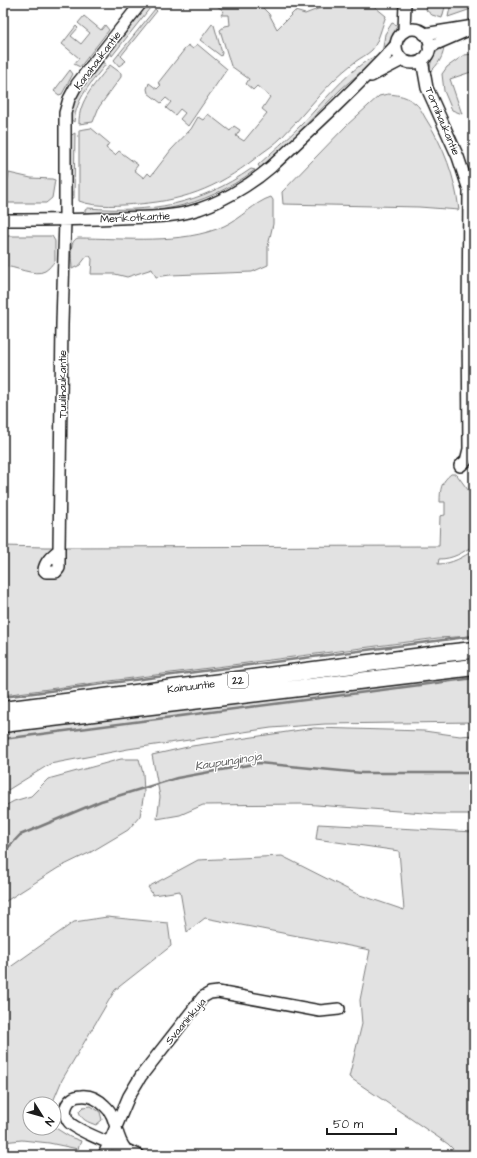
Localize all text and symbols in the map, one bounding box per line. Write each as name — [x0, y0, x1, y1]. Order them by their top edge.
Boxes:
street label: Kanahaukantie — [70, 28, 124, 93]
street label: Tornihaukantie — [421, 85, 464, 158]
street label: Merikotkantie — [100, 208, 170, 227]
street label: Tuulihaukantie — [55, 350, 70, 418]
road number: 22 — [228, 672, 248, 688]
street label: Kainuuntie — [166, 676, 216, 697]
water label: Kaupunginoja — [194, 748, 264, 776]
street label: Svaaninkuja — [161, 995, 210, 1048]
north arrow — [22, 1096, 62, 1136]
scale bar — [327, 1110, 396, 1136]
text: N — [41, 1114, 58, 1129]
text: 50 m — [333, 1116, 364, 1133]

